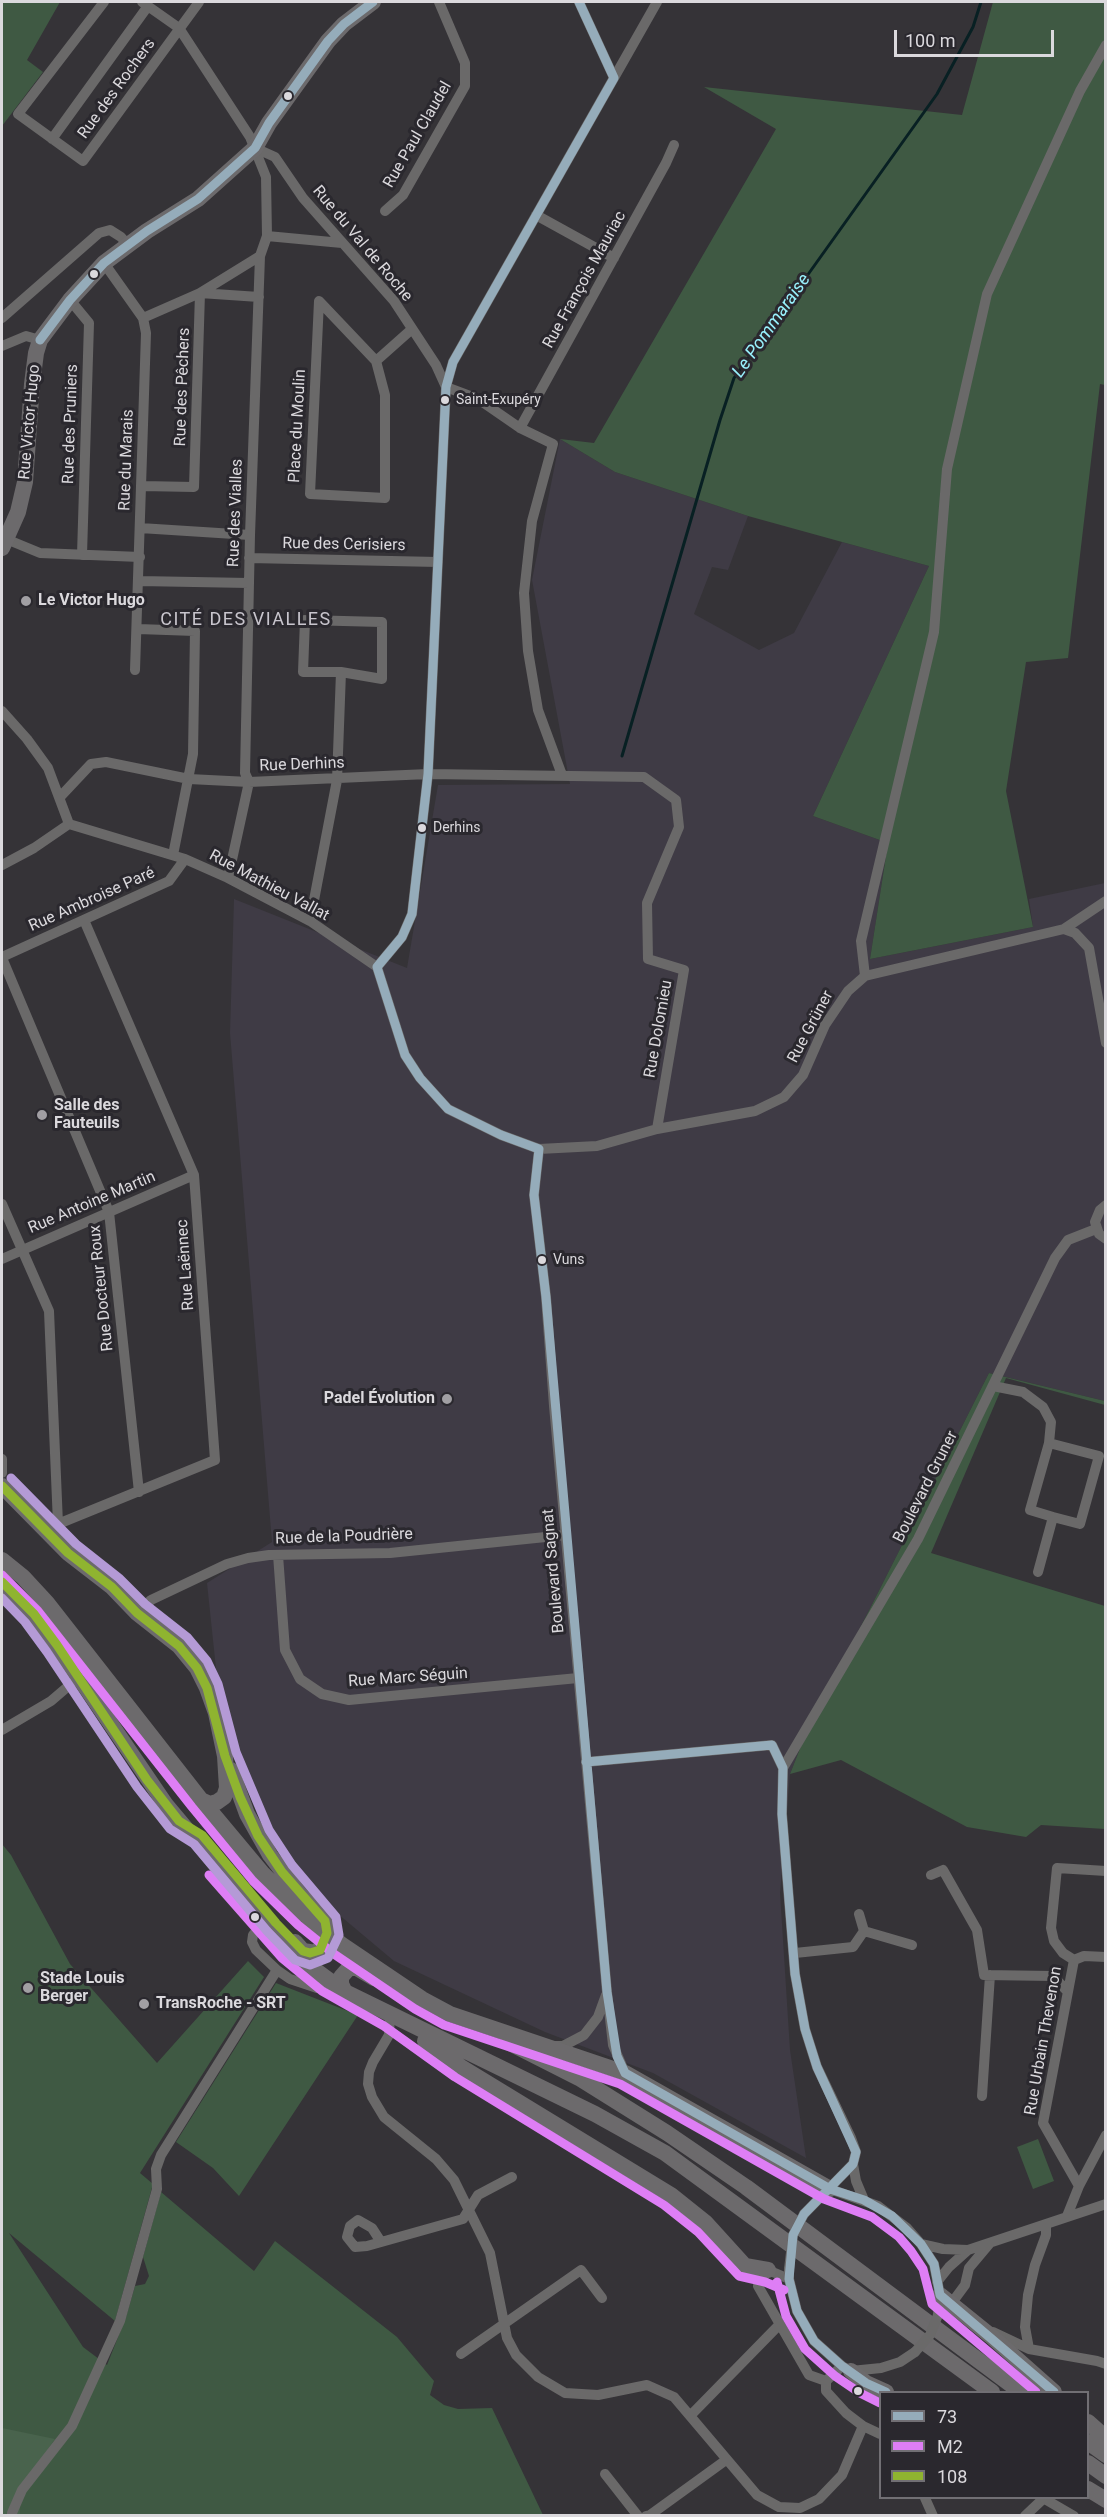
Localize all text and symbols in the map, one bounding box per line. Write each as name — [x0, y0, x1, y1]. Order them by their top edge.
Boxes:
scale bar — [897, 18, 1058, 56]
text: 100 m — [905, 30, 956, 51]
street label: Rue des Rochers — [74, 35, 160, 143]
street label: Rue Paul Claudel — [380, 78, 456, 192]
unlabelled marker — [282, 90, 294, 102]
street label: Rue du Val de Roche — [308, 182, 416, 306]
street label: Rue François Mauriac — [539, 208, 631, 352]
unlabelled marker — [88, 268, 100, 280]
water label: Le Pommaraise — [728, 270, 816, 382]
street label: Rue des Pêchers — [171, 327, 195, 447]
street label: Rue Victor Hugo — [15, 364, 45, 480]
street label: Rue des Pruniers — [59, 364, 83, 484]
street label: Place du Moulin — [285, 369, 311, 483]
place label: Saint-Exupéry — [456, 392, 541, 408]
marker: Saint-Exupéry — [439, 394, 451, 406]
street label: Rue du Marais — [116, 409, 138, 511]
street label: Rue des Vialles — [225, 459, 247, 567]
street label: Rue des Cerisiers — [282, 534, 406, 556]
place label: Le Victor Hugo — [38, 591, 145, 611]
marker: Le Victor Hugo — [19, 594, 33, 608]
district label: CITÉ DES VIALLES — [160, 609, 332, 631]
street label: Rue Derhins — [259, 754, 345, 776]
place label: Derhins — [433, 820, 480, 836]
marker: Derhins — [416, 822, 428, 834]
street label: Rue Mathieu Vallat — [206, 846, 332, 926]
street label: Rue Ambroise Paré — [26, 864, 158, 936]
street label: Rue Dolomieu — [641, 979, 677, 1079]
street label: Rue Grüner — [784, 988, 838, 1066]
place label: Salle des Fauteuils — [54, 1096, 120, 1134]
marker: Salle des Fauteuils — [35, 1108, 49, 1122]
street label: Rue Antoine Martin — [26, 1168, 158, 1238]
street label: Rue Laënnec — [173, 1219, 199, 1311]
street label: Rue Docteur Roux — [86, 1224, 118, 1352]
place label: Vuns — [553, 1252, 584, 1268]
marker: Vuns — [536, 1254, 548, 1266]
place label: Padel Évolution — [324, 1389, 435, 1409]
marker: Padel Évolution — [440, 1392, 454, 1406]
street label: Boulevard Gruner — [890, 1428, 962, 1546]
street label: Boulevard Sagnat — [539, 1508, 569, 1634]
street label: Rue de la Poudrière — [275, 1525, 413, 1549]
street label: Rue Marc Séguin — [348, 1664, 468, 1692]
unlabelled marker — [249, 1911, 261, 1923]
street label: Rue Urbain Thevenon — [1021, 1965, 1067, 2117]
place label: Stade Louis Berger — [40, 1969, 125, 2007]
marker: Stade Louis Berger — [21, 1981, 35, 1995]
place label: TransRoche - SRT — [156, 1994, 286, 2014]
marker: TransRoche - SRT — [137, 1997, 151, 2011]
unlabelled marker — [852, 2385, 864, 2397]
legend — [879, 2391, 1089, 2499]
text: 73 — [937, 2406, 957, 2427]
text: M2 — [937, 2436, 963, 2457]
text: 108 — [937, 2466, 967, 2487]

